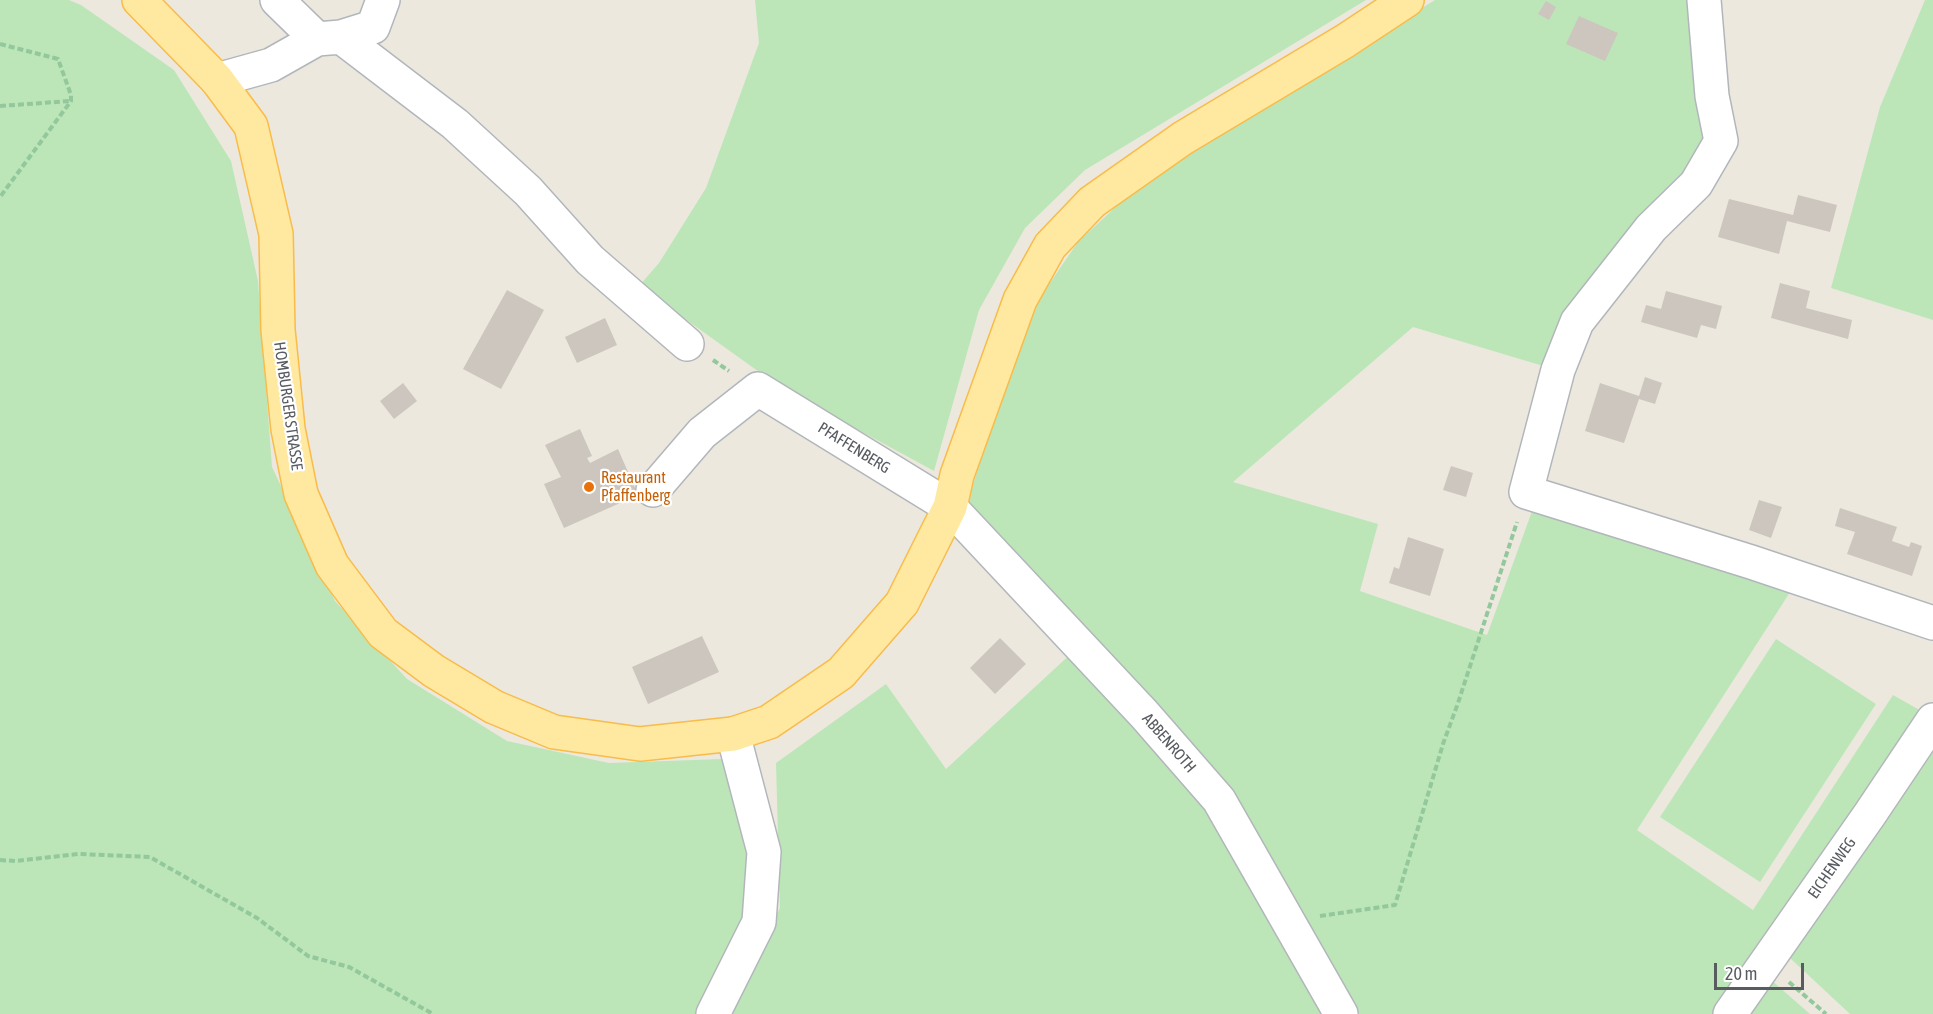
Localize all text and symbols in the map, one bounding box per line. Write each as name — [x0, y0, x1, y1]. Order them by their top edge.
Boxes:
street label: HOMBURGER STRASSE — [269, 341, 307, 471]
street label: PFAFFENBERG — [814, 418, 894, 478]
place label: Restaurant Pfaffenberg — [601, 468, 670, 506]
marker: Restaurant Pfaffenberg — [582, 480, 596, 494]
street label: ABBENROTH — [1138, 709, 1200, 777]
street label: EICHENWEG — [1804, 834, 1860, 902]
scale bar — [1717, 951, 1807, 989]
text: 20 m — [1725, 963, 1757, 984]

